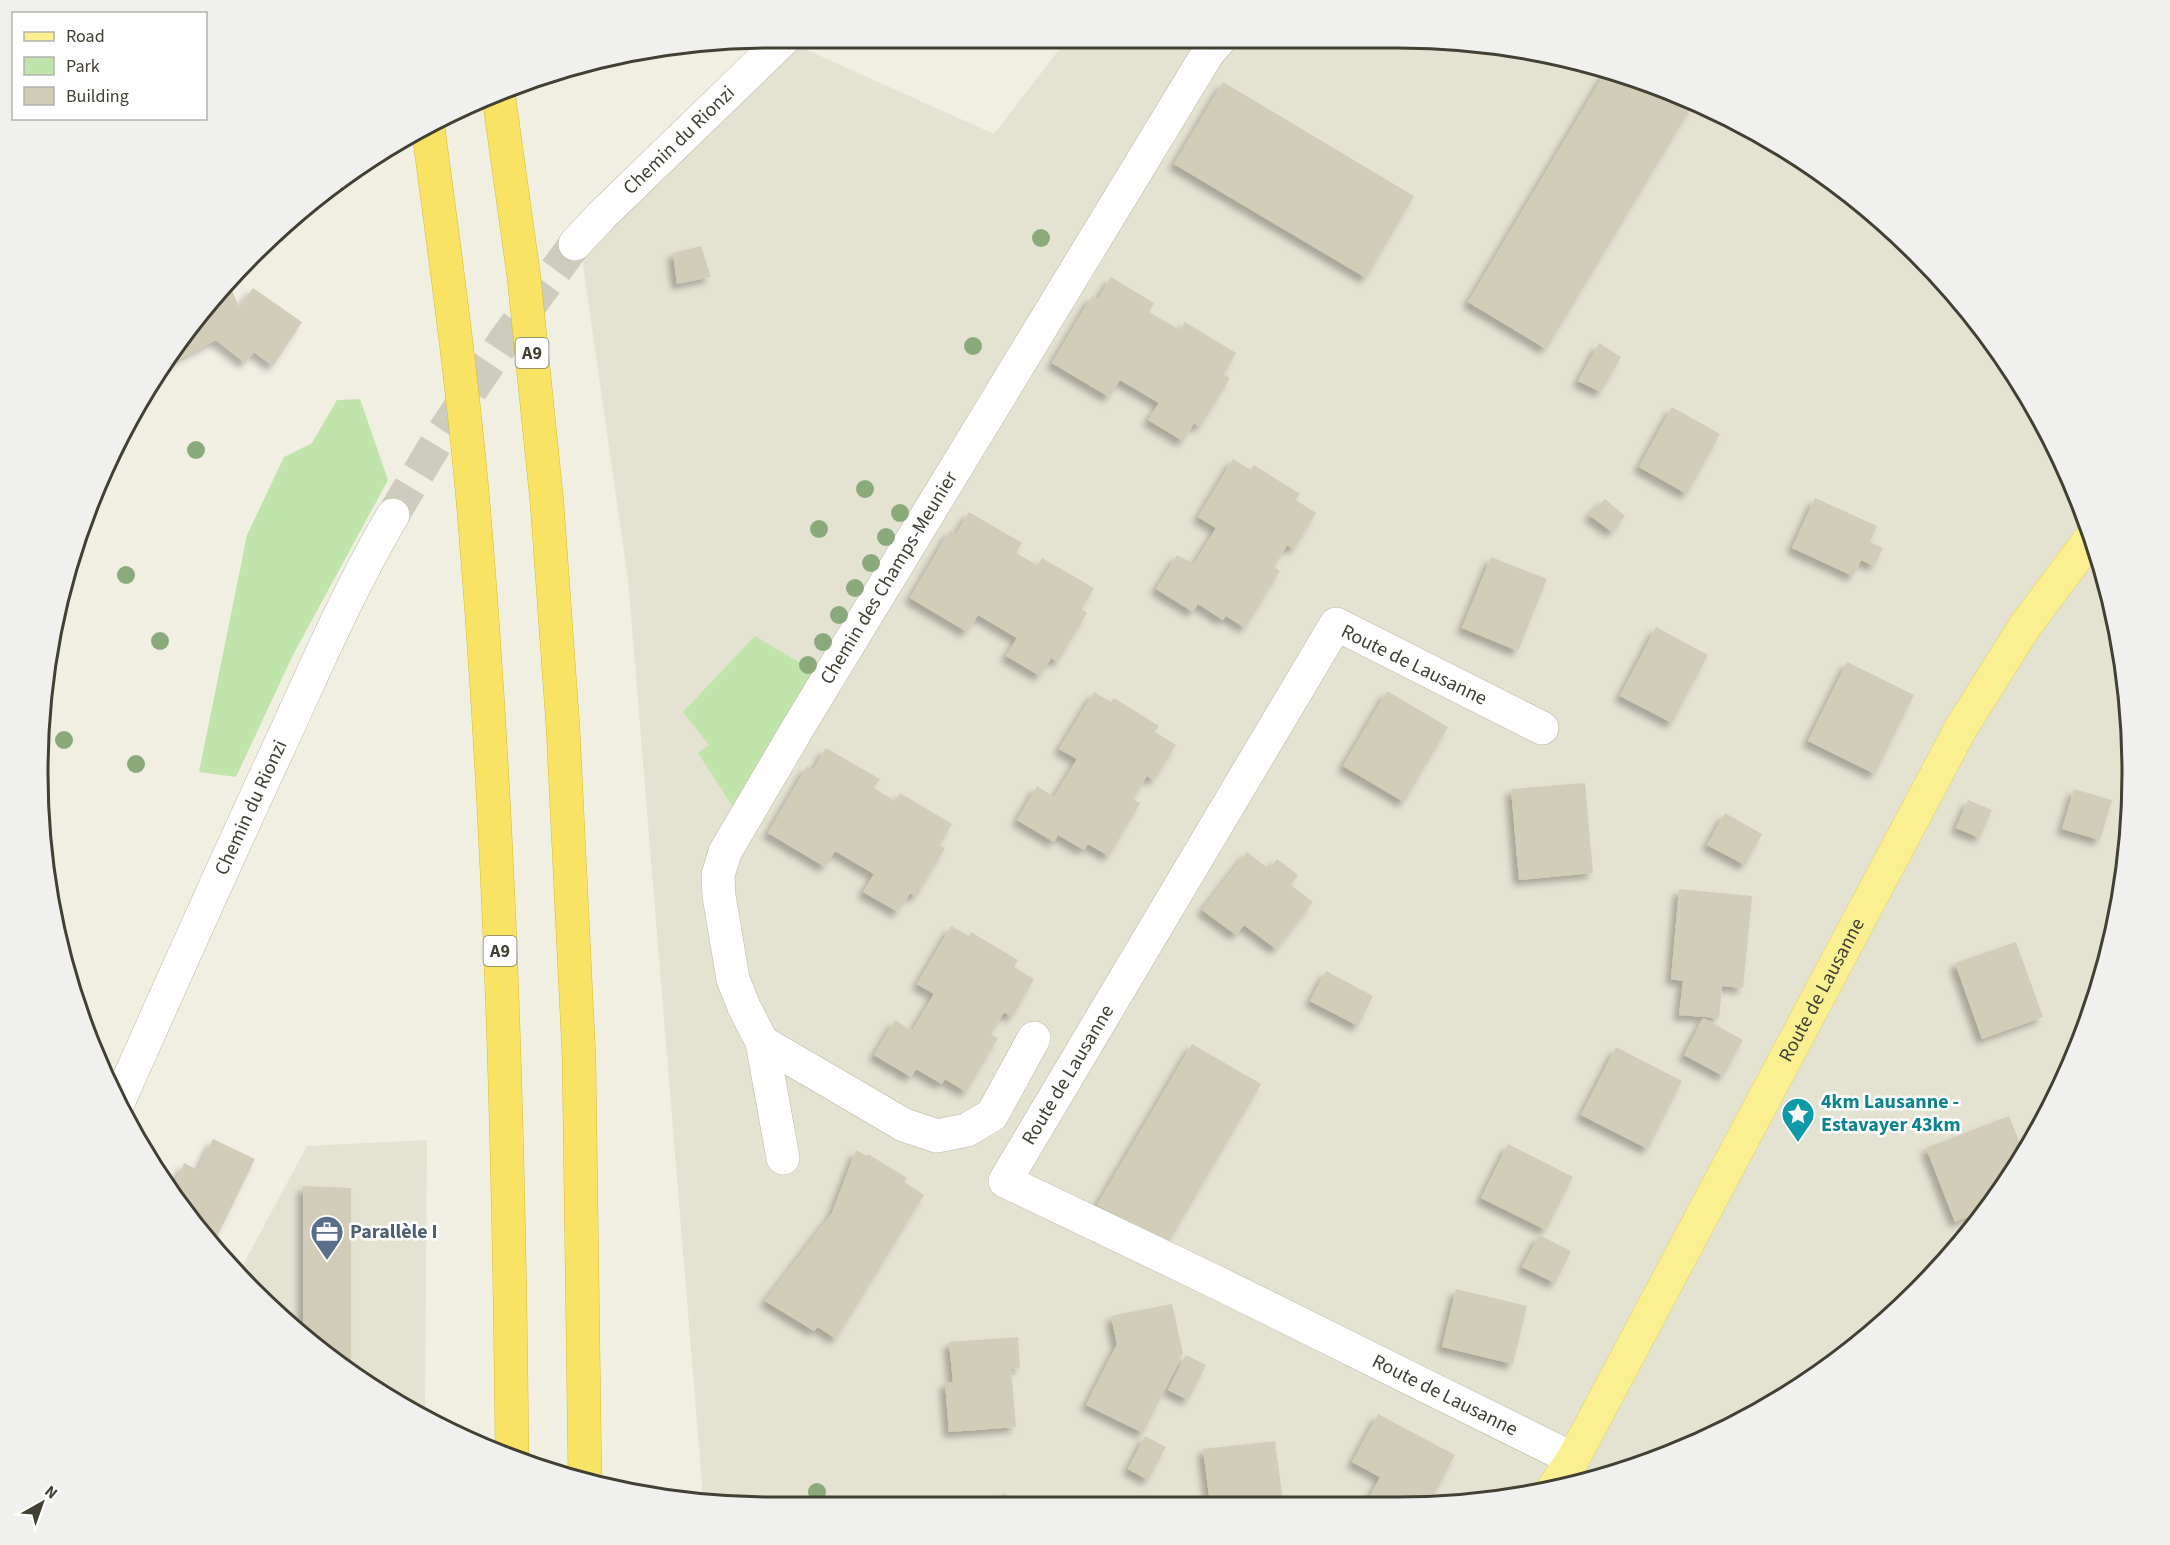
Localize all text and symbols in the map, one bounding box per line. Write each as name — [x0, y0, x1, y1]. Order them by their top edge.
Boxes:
legend — [12, 12, 207, 120]
text: Road — [66, 24, 105, 49]
text: Park — [66, 54, 100, 79]
street label: Chemin du Rionzi — [617, 79, 741, 201]
text: Building — [66, 84, 129, 109]
road number: A9 — [516, 338, 548, 368]
street label: Chemin des Champs-Meunier — [813, 466, 965, 690]
street label: Route de Lausanne — [1336, 618, 1492, 713]
street label: Chemin du Rionzi — [208, 735, 294, 880]
street label: Route de Lausanne — [1772, 913, 1872, 1067]
road number: A9 — [484, 936, 516, 966]
street label: Route de Lausanne — [1015, 999, 1121, 1150]
place label: 4km Lausanne - Estavayer 43km — [1821, 1088, 1961, 1139]
place icon: 4km Lausanne - Estavayer 43km — [1780, 1096, 1816, 1143]
office icon: Parallèle I — [309, 1214, 345, 1261]
place label: Parallèle I — [350, 1218, 438, 1246]
street label: Route de Lausanne — [1367, 1347, 1523, 1443]
north arrow — [12, 1473, 72, 1533]
text: N — [40, 1480, 62, 1504]

